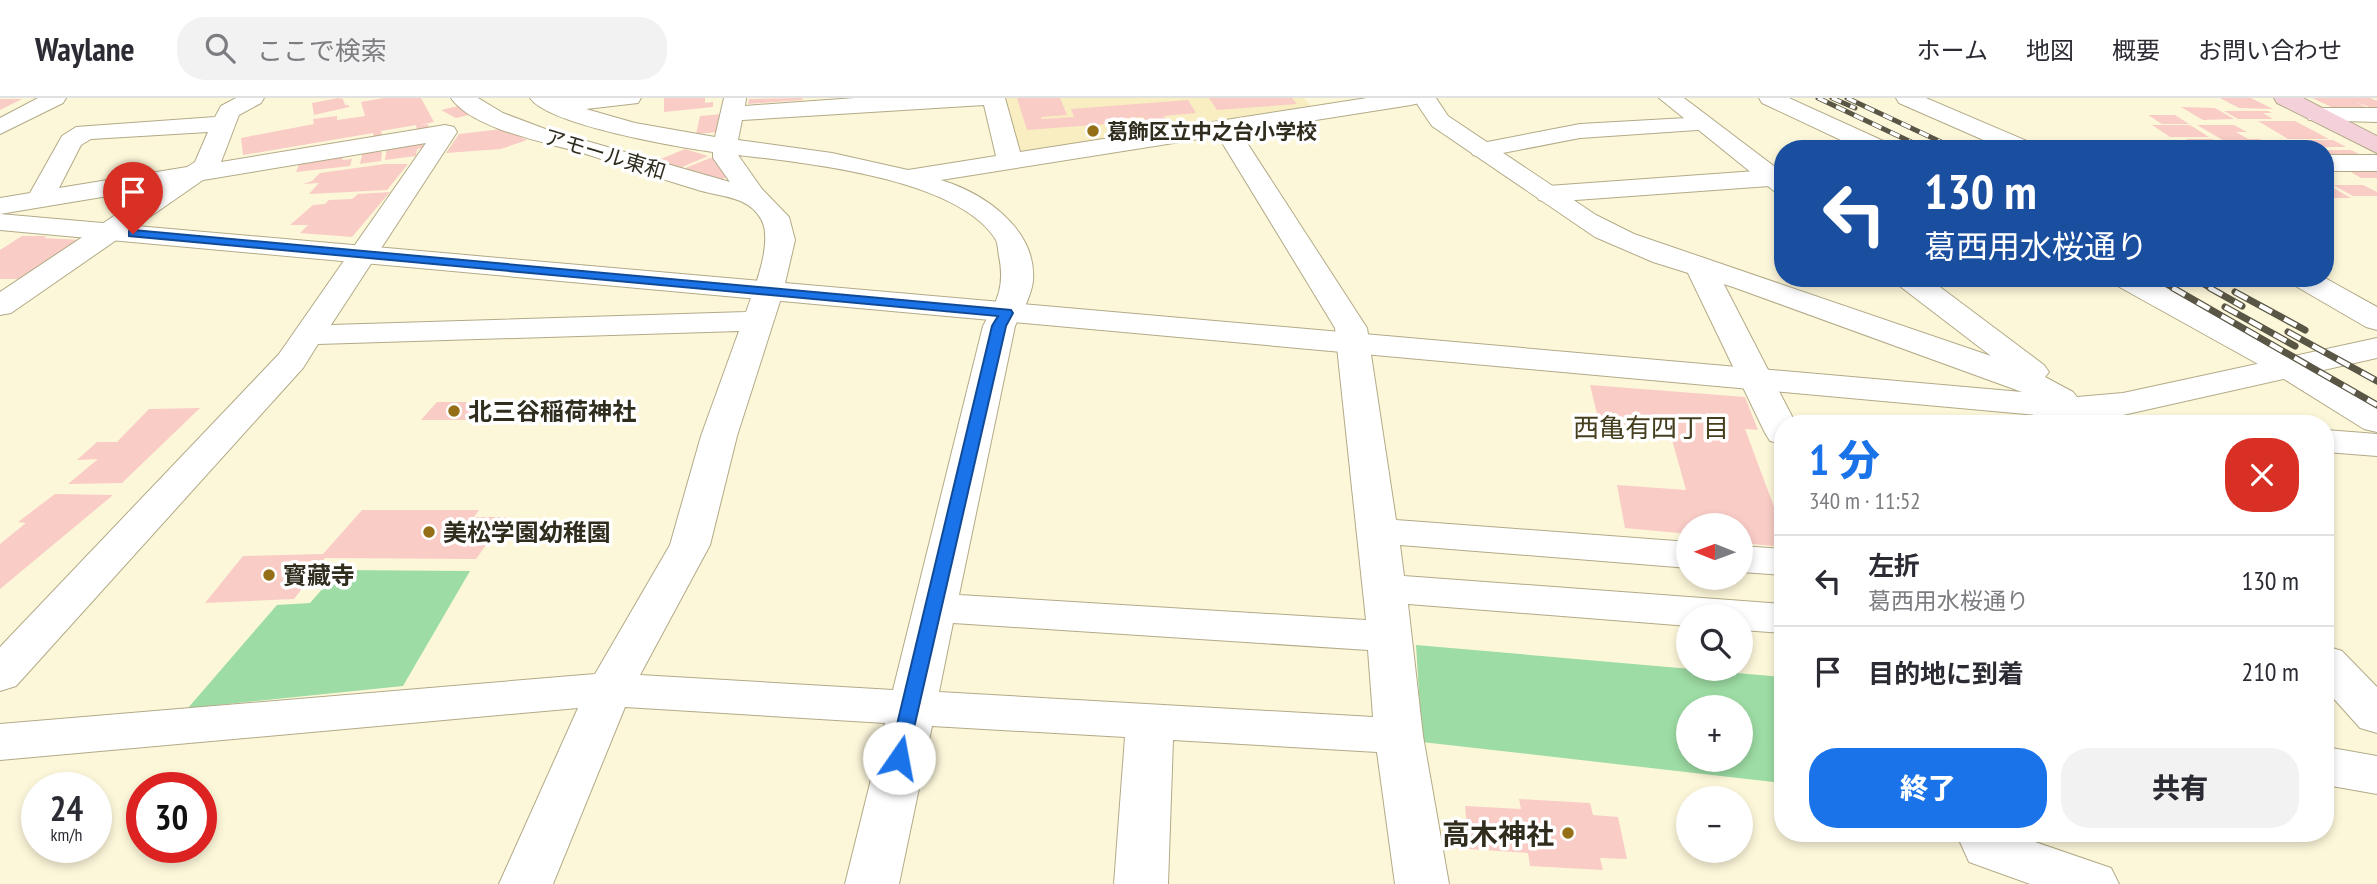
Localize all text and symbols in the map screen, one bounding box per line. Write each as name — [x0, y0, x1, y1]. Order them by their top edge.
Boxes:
search box — [177, 17, 667, 80]
text: Waylane — [35, 27, 135, 70]
icon: search — [201, 29, 239, 67]
text: ここで検索 — [257, 34, 387, 67]
text: ホーム — [1917, 35, 1988, 66]
text: 地図 — [2026, 35, 2074, 66]
text: 概要 — [2112, 35, 2160, 66]
text: お問い合わせ — [2198, 35, 2342, 66]
place label: 葛飾区立中之台小学校 — [1107, 118, 1317, 145]
street label: アモール東和 — [541, 123, 669, 185]
marker: 葛飾区立中之台小学校 — [1085, 123, 1101, 139]
text: 130 m — [1924, 159, 2037, 223]
pin — [103, 162, 163, 234]
icon: left — [1809, 168, 1900, 259]
icon: arrive — [114, 173, 152, 211]
text: 葛西用水桜通り — [1924, 225, 2148, 267]
place label: 北三谷稲荷神社 — [468, 396, 636, 427]
marker: 北三谷稲荷神社 — [446, 403, 462, 419]
district label: 西亀有四丁目 — [1573, 411, 1729, 444]
text: 1 分 — [1809, 432, 1880, 487]
button: close — [2225, 438, 2299, 512]
text: 340 m · 11:52 — [1809, 486, 1921, 515]
north arrow — [1676, 513, 1754, 590]
map controls — [1676, 513, 1753, 863]
place label: 美松学園幼稚園 — [443, 517, 611, 548]
marker: 美松学園幼稚園 — [421, 524, 437, 540]
text: 左折 — [1868, 549, 1920, 582]
place label: 寳藏寺 — [283, 560, 355, 591]
icon: left — [1809, 562, 1847, 600]
text: 130 m — [2241, 564, 2299, 597]
marker: 寳藏寺 — [261, 567, 277, 583]
text: 葛西用水桜通り — [1868, 586, 2029, 615]
button: search — [1676, 604, 1753, 681]
icon: arrive — [1809, 653, 1847, 691]
text: 210 m — [2241, 655, 2299, 688]
text: 目的地に到着 — [1868, 657, 2024, 690]
button: + — [1676, 695, 1753, 772]
position arrow — [862, 721, 936, 795]
button: 終了 — [1809, 748, 2047, 828]
button: 共有 — [2061, 748, 2299, 828]
speed limit sign: 30 — [126, 772, 217, 863]
text: 24 — [50, 785, 83, 831]
button: − — [1676, 786, 1753, 863]
place label: 高木神社 — [1442, 815, 1554, 852]
text: km/h — [51, 823, 82, 846]
marker: 高木神社 — [1560, 825, 1576, 841]

